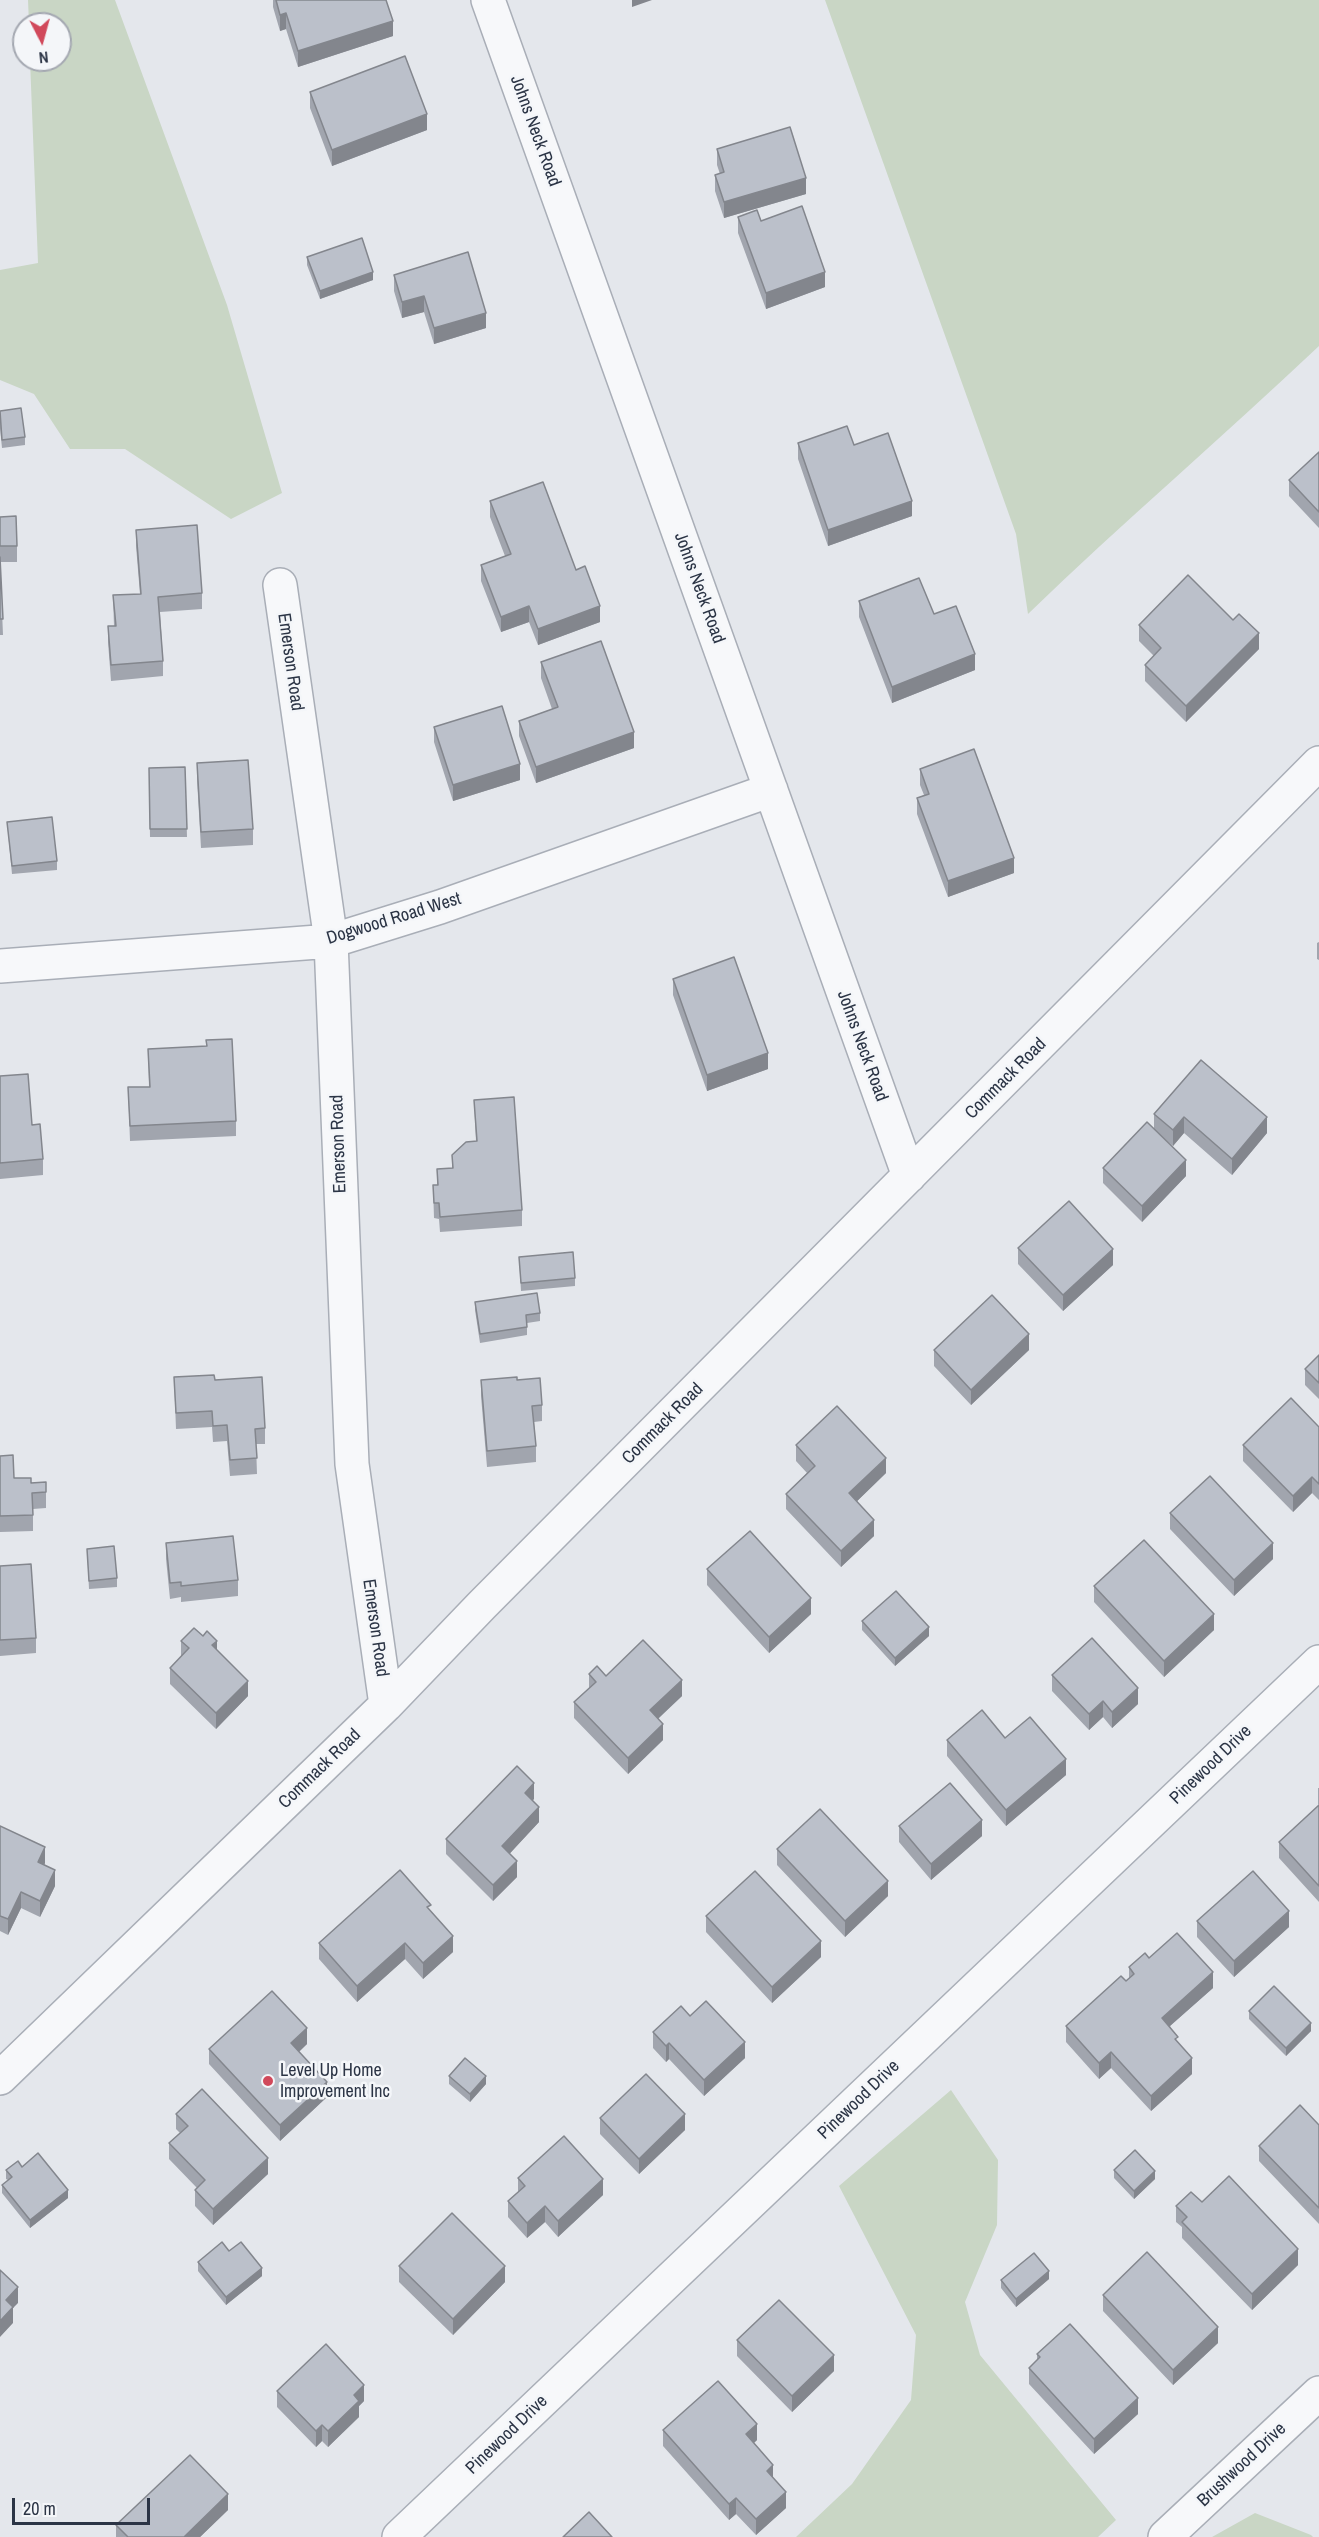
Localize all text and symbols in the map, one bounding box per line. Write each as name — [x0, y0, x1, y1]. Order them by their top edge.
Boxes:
north arrow — [12, 12, 72, 72]
text: N — [38, 46, 50, 69]
street label: Johns Neck Road — [505, 73, 565, 189]
street label: Johns Neck Road — [669, 530, 729, 646]
street label: Emerson Road — [272, 612, 308, 712]
street label: Dogwood Road West — [324, 888, 464, 950]
street label: Johns Neck Road — [832, 988, 892, 1104]
street label: Commack Road — [961, 1034, 1051, 1124]
street label: Emerson Road — [326, 1094, 352, 1194]
street label: Commack Road — [618, 1379, 708, 1469]
street label: Emerson Road — [357, 1578, 393, 1678]
street label: Pinewood Drive — [1166, 1721, 1256, 1809]
street label: Commack Road — [274, 1724, 366, 1814]
street label: Pinewood Drive — [814, 2056, 904, 2144]
place label: Level Up Home Improvement Inc — [280, 2060, 390, 2102]
marker: Level Up Home Improvement Inc — [261, 2074, 275, 2088]
street label: Pinewood Drive — [462, 2391, 552, 2479]
street label: Brushwood Drive — [1193, 2418, 1291, 2512]
scale bar — [15, 2486, 153, 2524]
text: 20 m — [23, 2496, 56, 2521]

